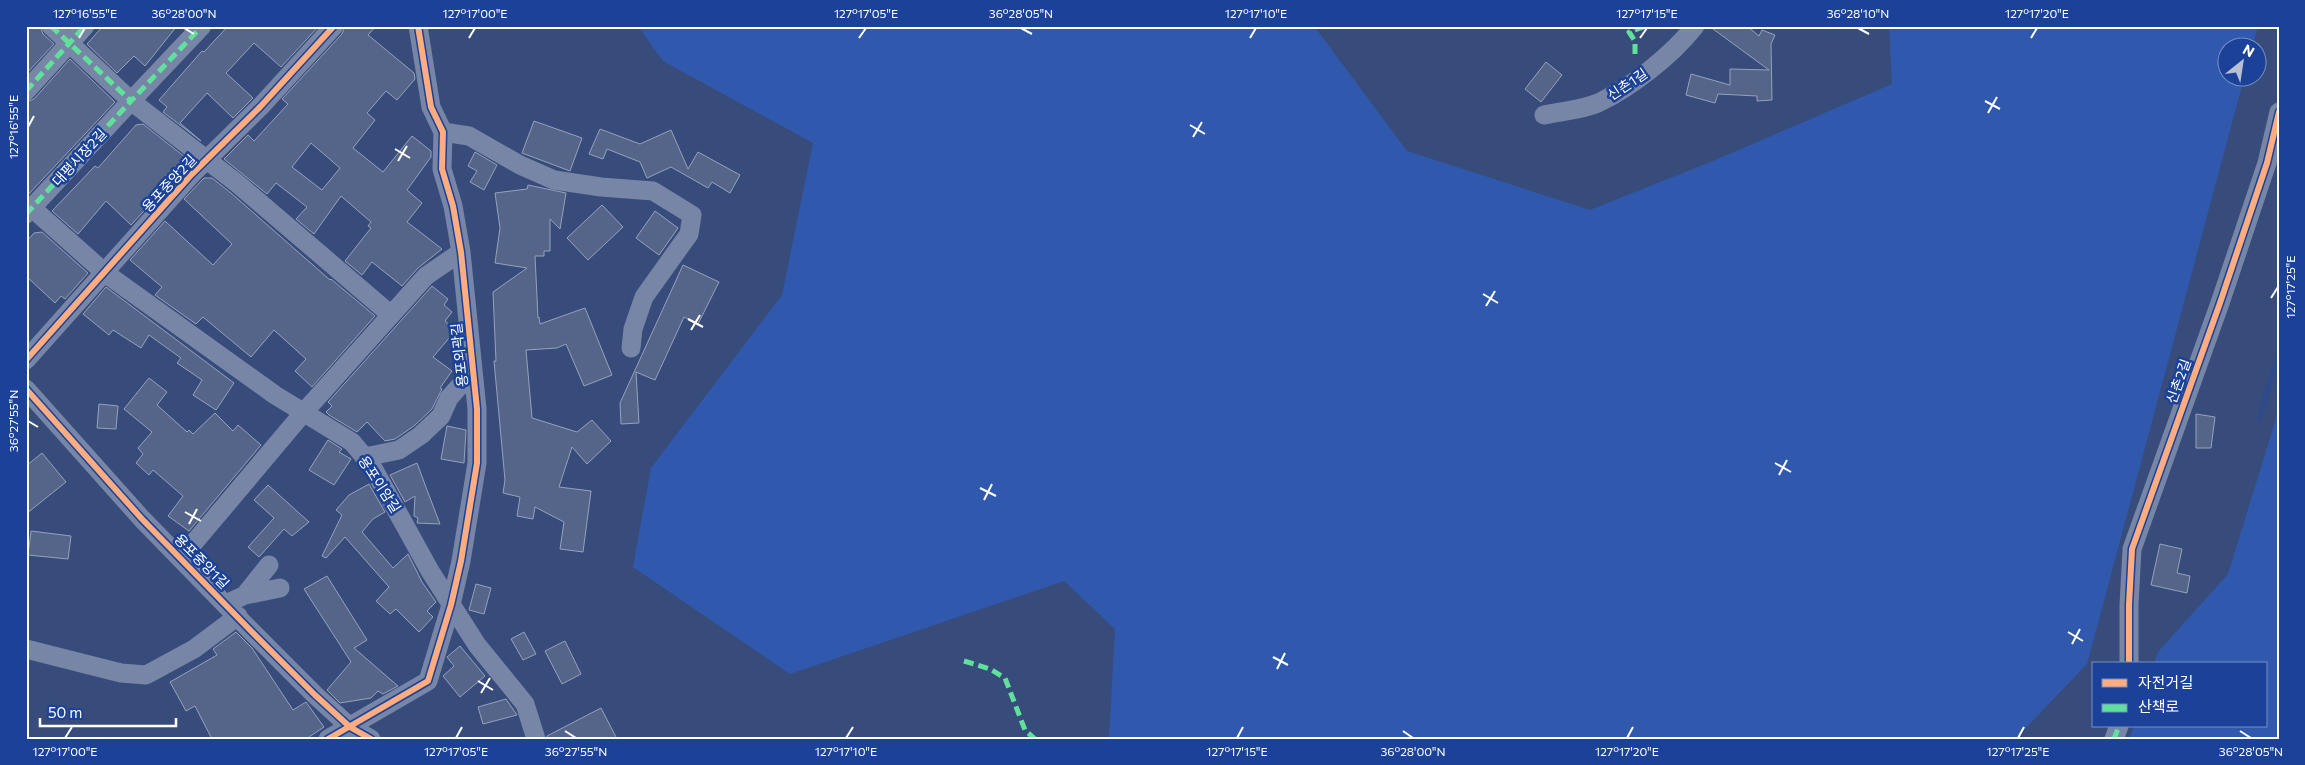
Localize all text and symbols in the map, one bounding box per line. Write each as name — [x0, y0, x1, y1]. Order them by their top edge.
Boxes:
text: 127°16'55"E — [53, 6, 117, 20]
text: 36°28'00"N — [151, 6, 217, 20]
text: 127°17'00"E — [443, 6, 507, 20]
text: 127°17'05"E — [834, 6, 898, 20]
text: 36°28'05"N — [989, 6, 1053, 20]
text: 127°17'10"E — [1225, 6, 1287, 20]
text: 127°17'15"E — [1616, 6, 1678, 20]
text: 36°28'10"N — [1827, 6, 1889, 20]
text: 127°17'20"E — [2005, 6, 2069, 20]
north arrow — [2218, 38, 2268, 88]
text: N — [2240, 40, 2258, 60]
street label: 신촌1길 — [1604, 64, 1650, 104]
text: 127°16'55"E — [6, 95, 20, 159]
street label: 대평시장2길 — [48, 125, 110, 189]
street label: 용포중앙2길 — [138, 151, 200, 215]
text: 127°17'25"E — [2283, 256, 2297, 318]
street label: 용포외곽길 — [447, 322, 471, 388]
street label: 신촌2길 — [2162, 356, 2194, 406]
text: 36°27'55"N — [6, 390, 20, 452]
street label: 용포이암길 — [355, 452, 405, 516]
street label: 용포중앙1길 — [171, 530, 233, 592]
legend — [2092, 662, 2268, 728]
text: 자전거길 — [2138, 673, 2193, 691]
scale bar — [40, 695, 176, 727]
text: 산책로 — [2138, 697, 2179, 715]
text: 50 m — [48, 703, 82, 721]
text: 127°17'00"E — [33, 744, 97, 758]
text: 127°17'05"E — [424, 744, 488, 758]
text: 36°27'55"N — [545, 744, 607, 758]
text: 127°17'10"E — [815, 744, 877, 758]
text: 127°17'15"E — [1206, 744, 1268, 758]
text: 36°28'00"N — [1380, 744, 1446, 758]
text: 127°17'20"E — [1595, 744, 1659, 758]
text: 127°17'25"E — [1987, 744, 2049, 758]
text: 36°28'05"N — [2219, 744, 2283, 758]

